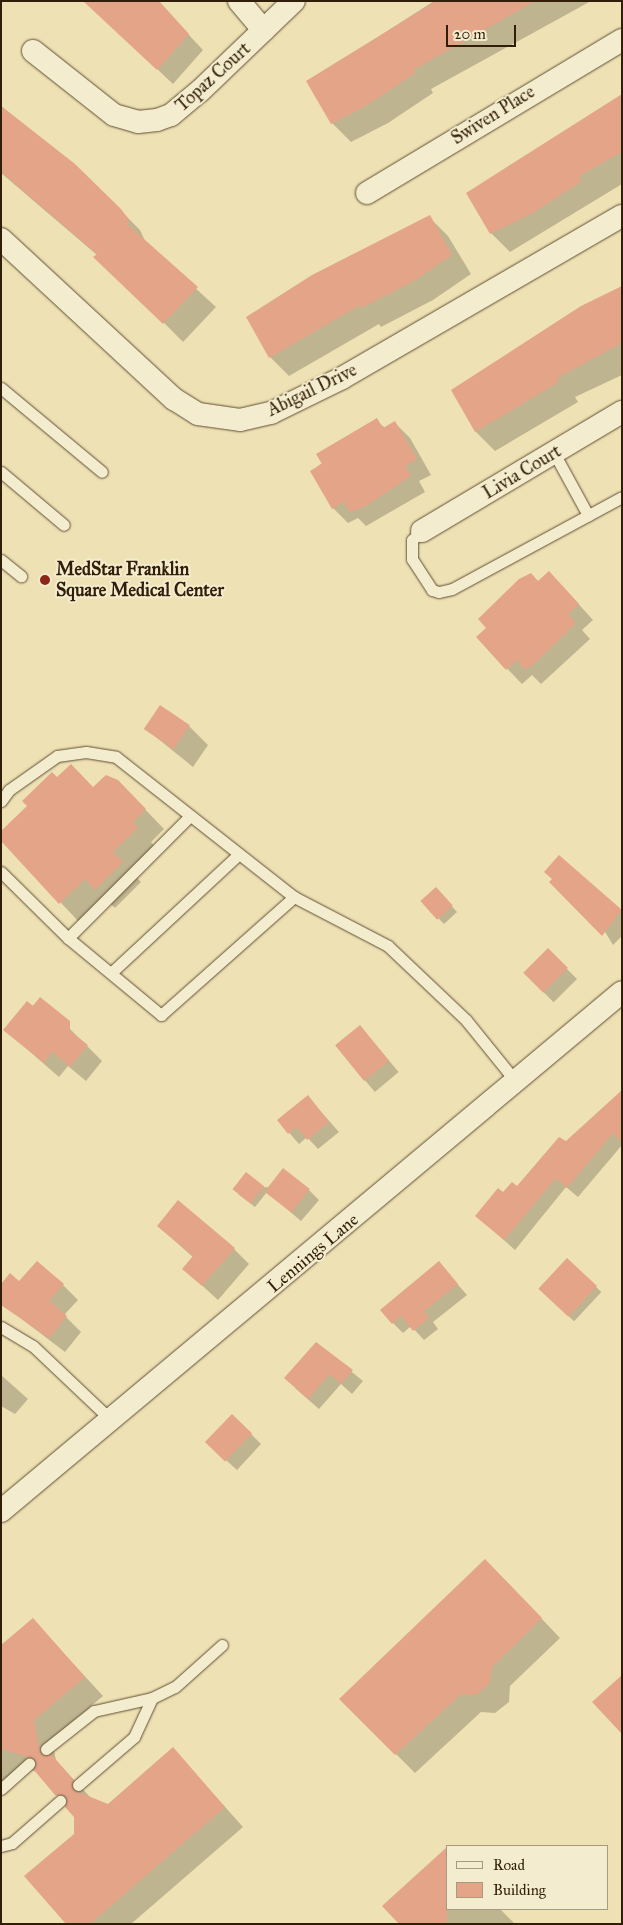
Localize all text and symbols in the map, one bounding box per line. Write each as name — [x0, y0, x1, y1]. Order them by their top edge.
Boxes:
scale bar — [448, 15, 518, 47]
text: 20 m — [454, 25, 486, 43]
street label: Topaz Court — [171, 38, 255, 116]
street label: Swiven Place — [447, 81, 539, 149]
street label: Abigail Drive — [264, 359, 360, 421]
street label: Livia Court — [479, 440, 565, 504]
place label: MedStar Franklin Square Medical Center — [56, 559, 224, 602]
marker: MedStar Franklin Square Medical Center — [38, 573, 52, 587]
street label: Lennings Lane — [263, 1209, 363, 1297]
legend — [446, 1845, 608, 1910]
text: Road — [493, 1856, 525, 1874]
text: Building — [493, 1881, 546, 1899]

